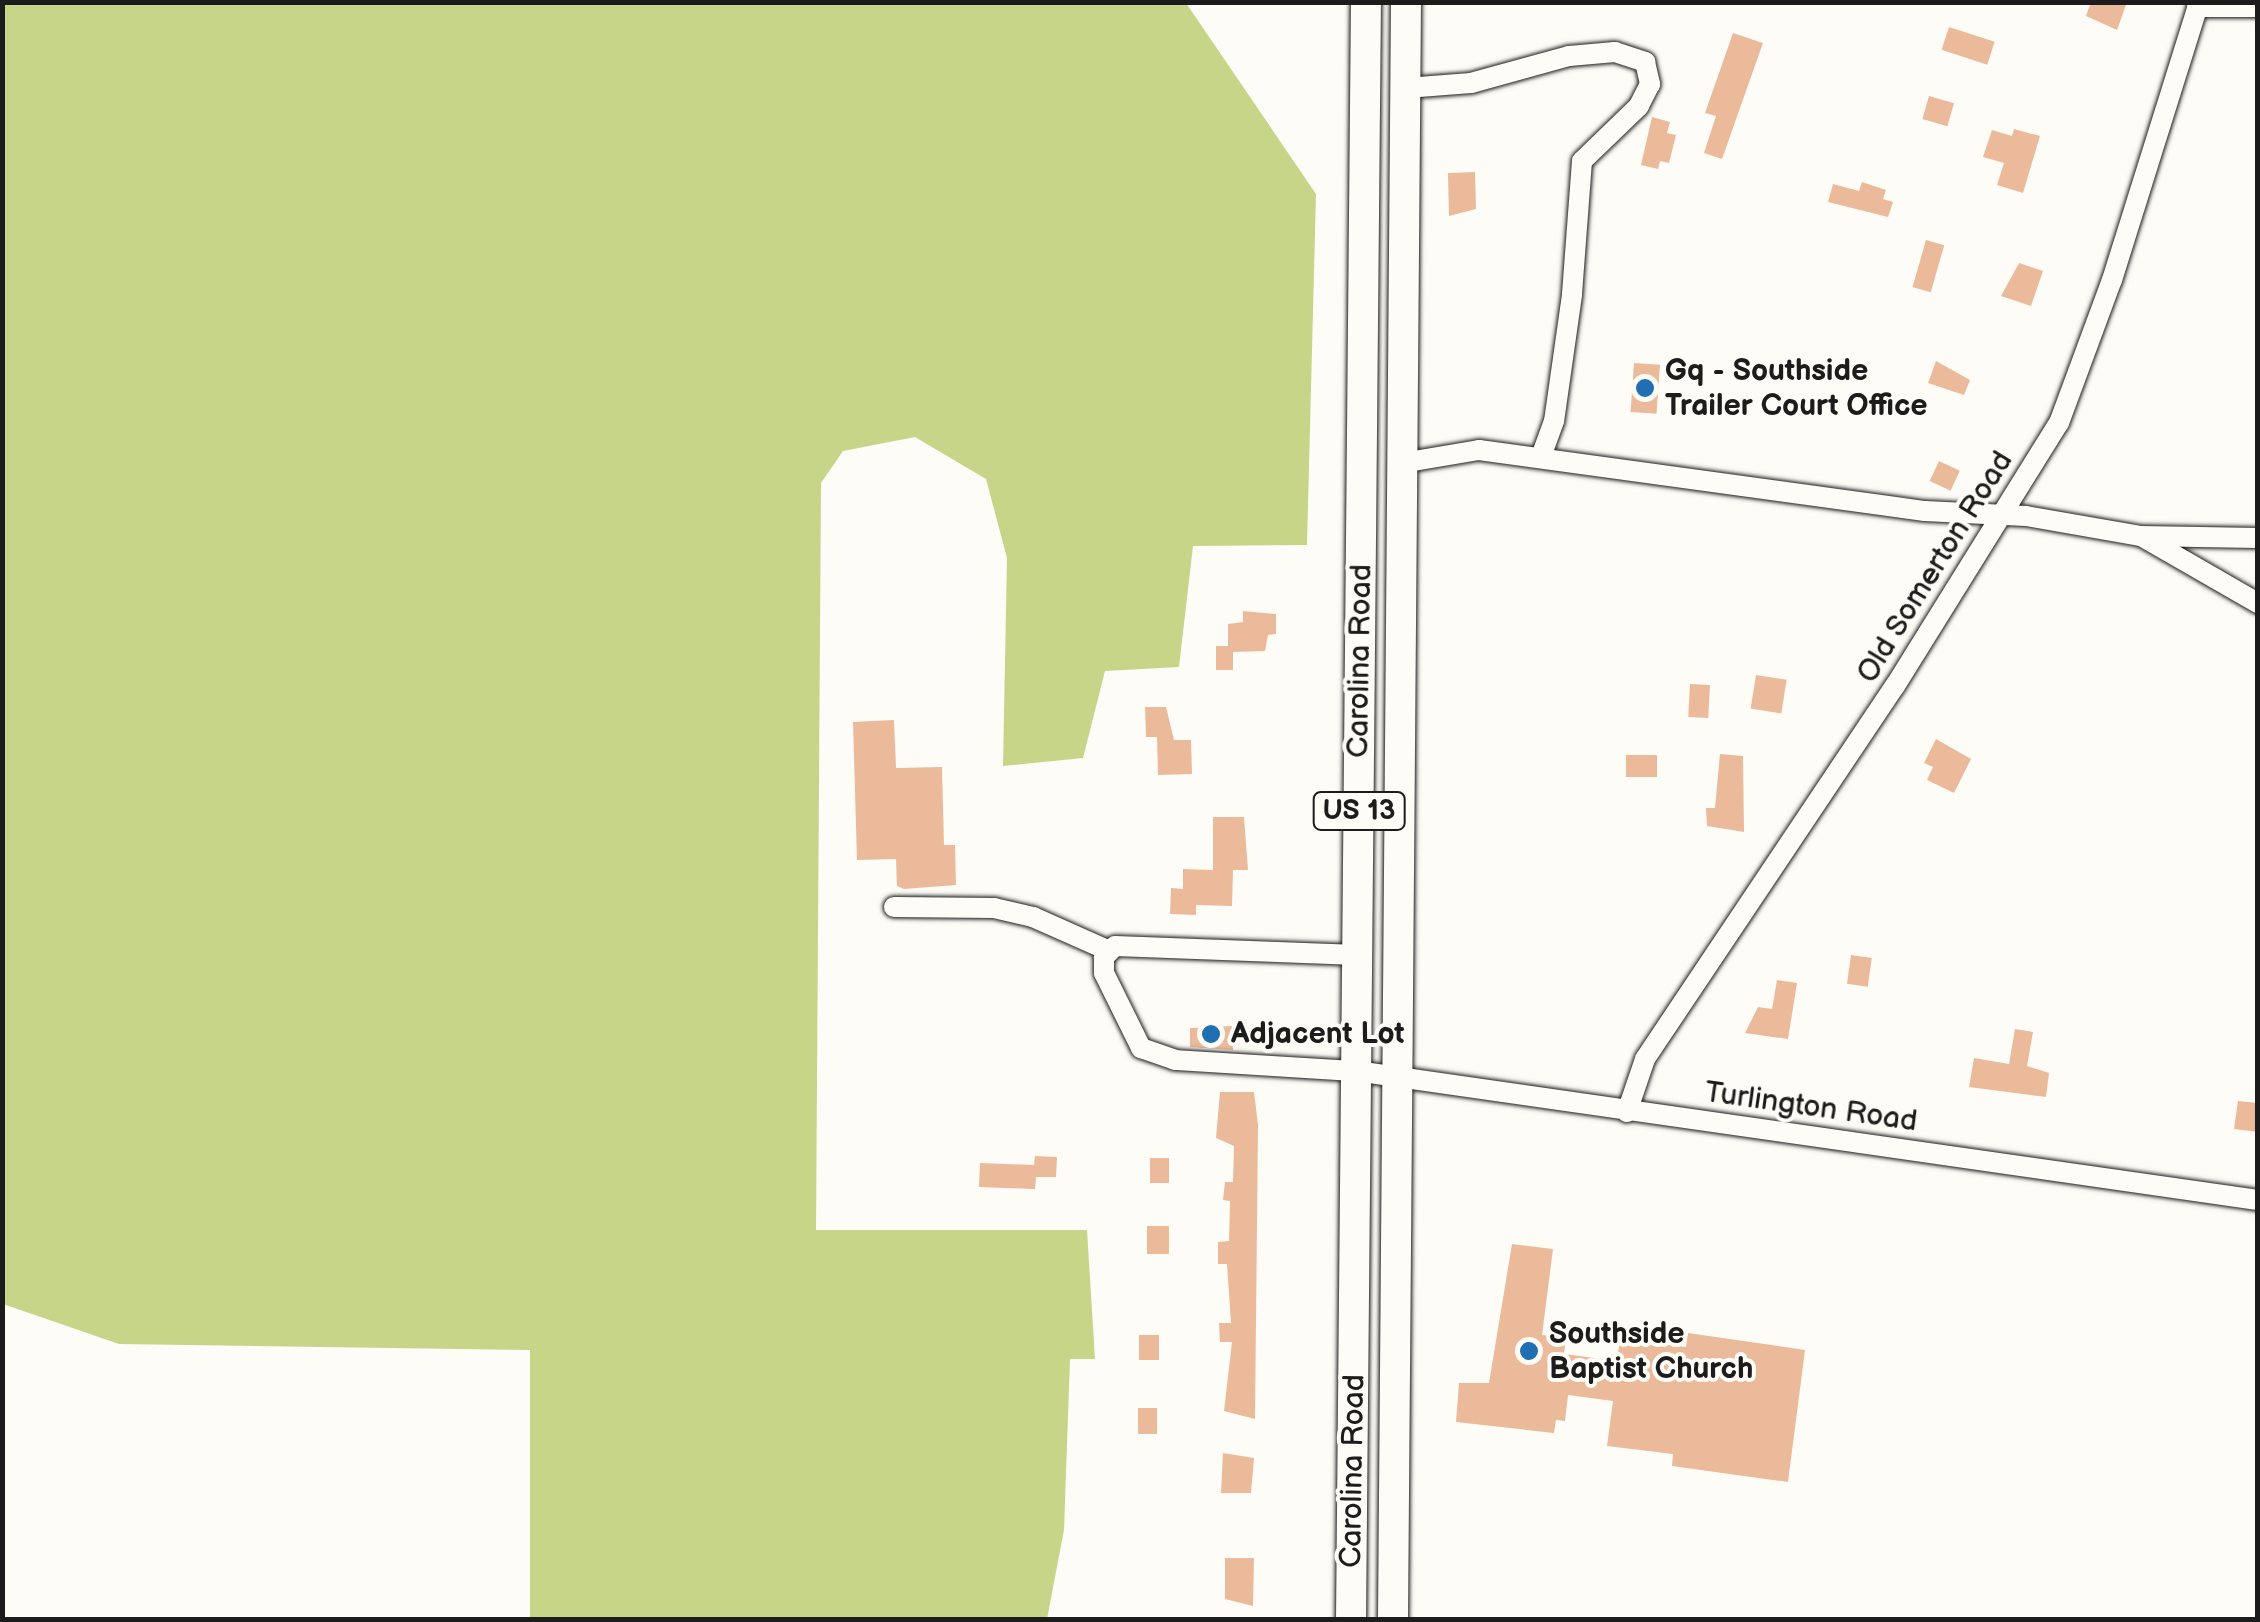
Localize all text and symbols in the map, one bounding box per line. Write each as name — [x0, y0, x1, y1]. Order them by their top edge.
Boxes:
place label: Gq - Southside Trailer Court Office — [1665, 353, 1928, 424]
marker: Gq - Southside Trailer Court Office — [1634, 377, 1656, 399]
street label: Old Somerton Road — [1849, 444, 2021, 690]
street label: Carolina Road — [1340, 564, 1380, 758]
road number: US 13 — [1312, 788, 1406, 834]
place label: Adjacent Lot — [1231, 1016, 1405, 1052]
marker: Adjacent Lot — [1200, 1023, 1222, 1045]
street label: Turlington Road — [1702, 1074, 1920, 1140]
place label: Southside Baptist Church — [1549, 1316, 1753, 1386]
marker: Southside Baptist Church — [1518, 1340, 1540, 1362]
street label: Carolina Road — [1333, 1374, 1373, 1568]

